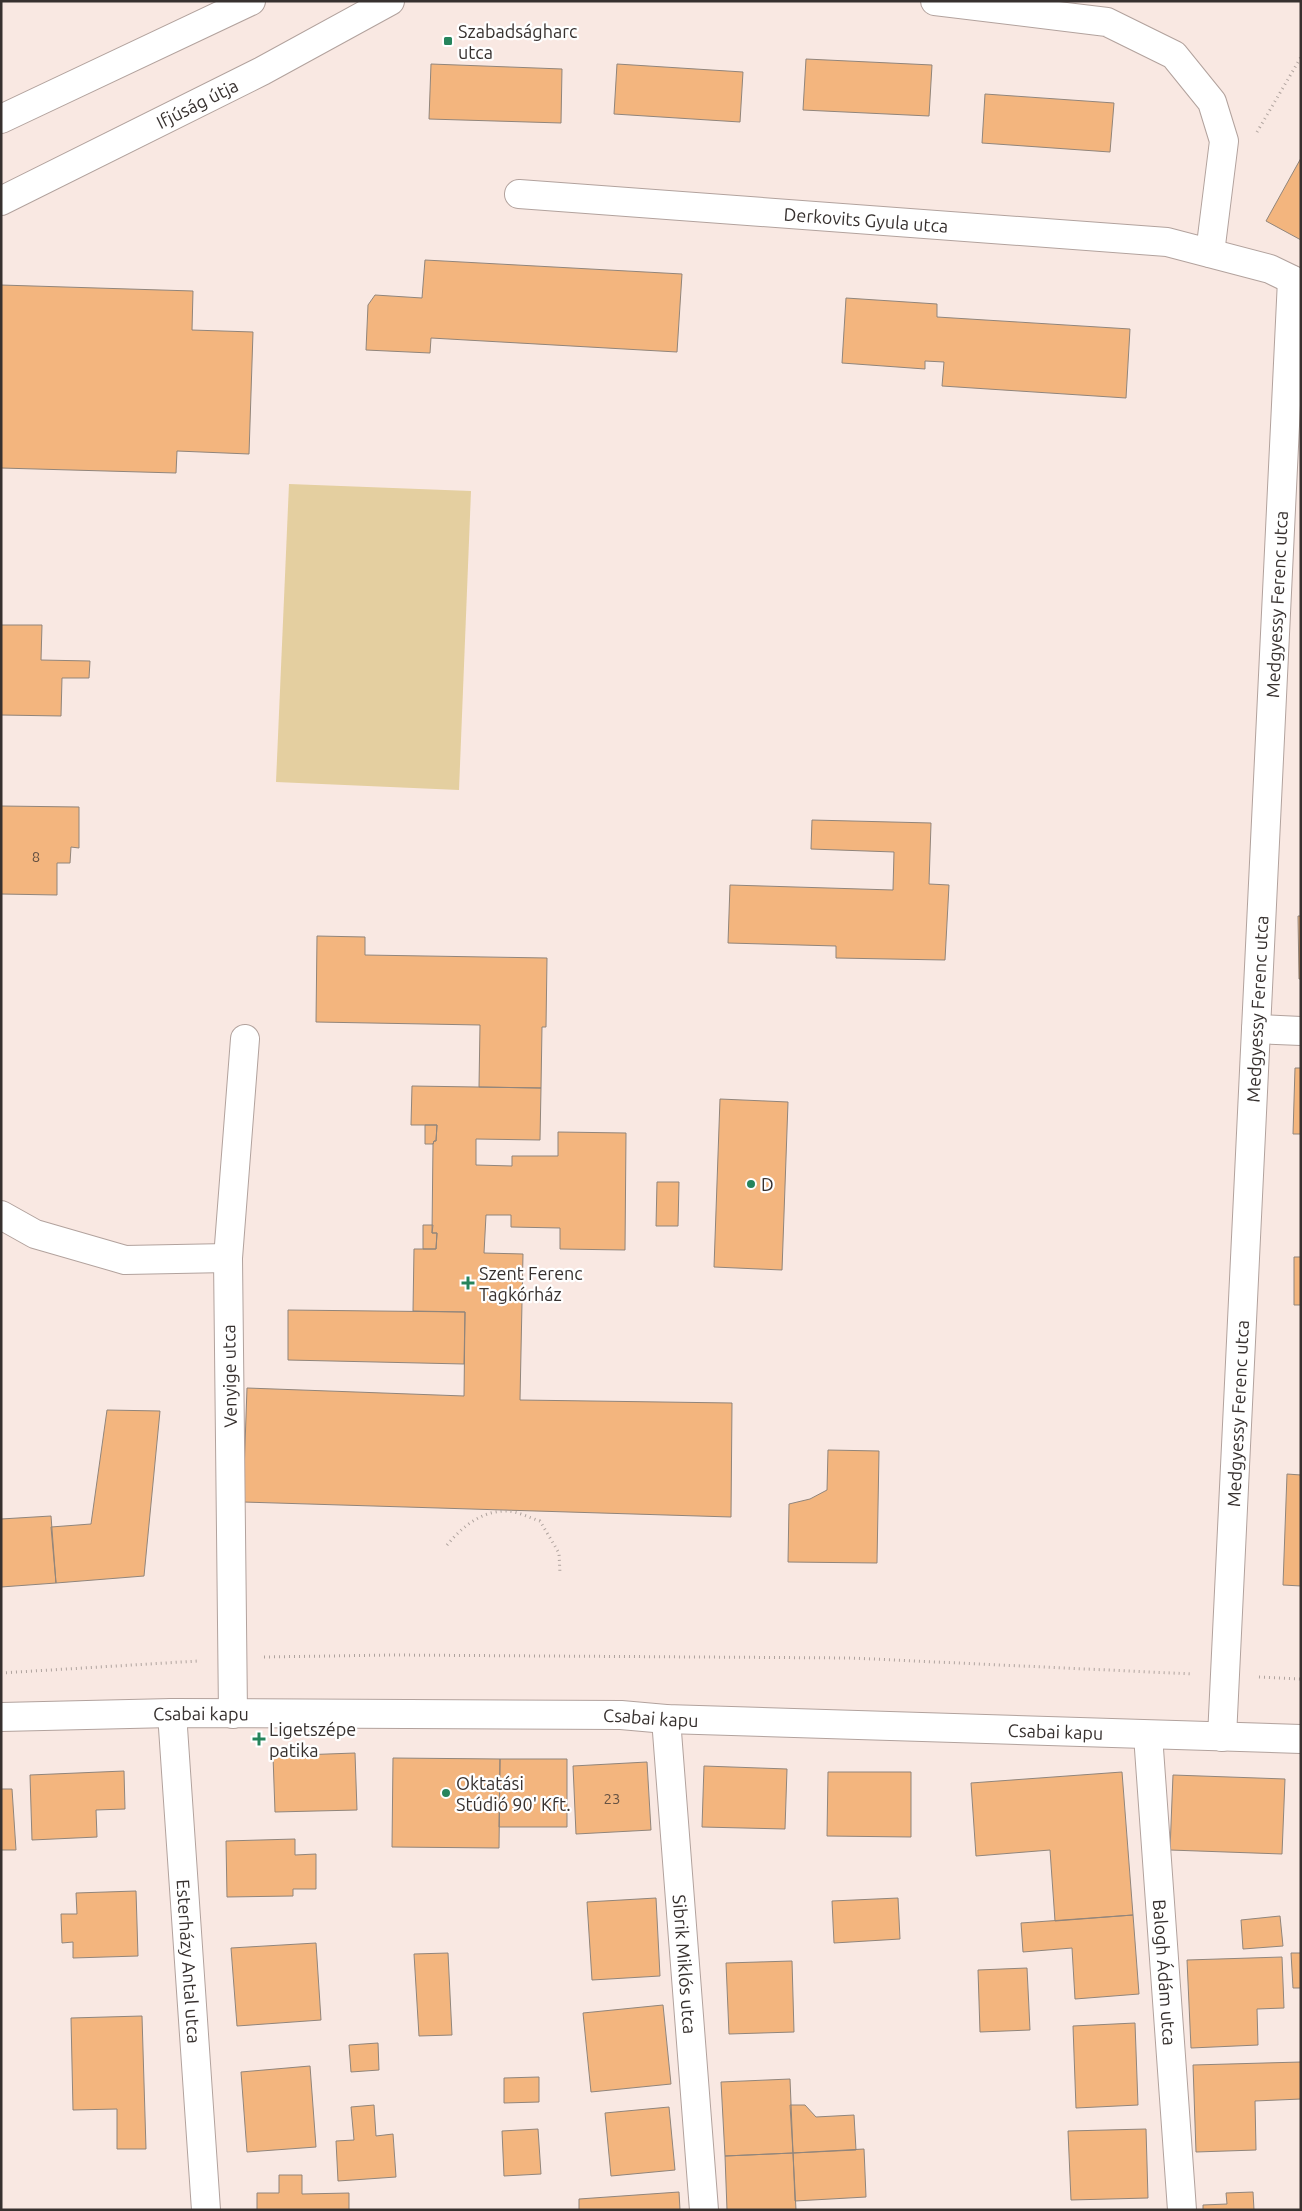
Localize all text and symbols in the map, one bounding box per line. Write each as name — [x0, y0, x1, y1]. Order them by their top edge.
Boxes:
place label: Szabadságharc utca — [458, 21, 577, 62]
marker: Szabadságharc utca — [442, 35, 454, 47]
street label: Ifjúság útja — [153, 75, 241, 132]
street label: Derkovits Gyula utca — [783, 204, 949, 236]
street label: Medgyessy Ferenc utca — [1262, 510, 1291, 698]
house number: 8 — [32, 848, 40, 865]
street label: Medgyessy Ferenc utca — [1243, 915, 1271, 1103]
place label: D — [761, 1174, 774, 1194]
marker: D — [745, 1178, 757, 1190]
place label: Szent Ferenc Tagkórház — [479, 1263, 583, 1304]
marker: Szent Ferenc Tagkórház — [461, 1276, 475, 1290]
street label: Medgyessy Ferenc utca — [1223, 1319, 1252, 1507]
street label: Venyige utca — [218, 1324, 240, 1428]
street label: Csabai kapu — [153, 1703, 249, 1723]
street label: Csabai kapu — [603, 1705, 699, 1730]
place label: Ligetszépe patika — [269, 1719, 356, 1760]
street label: Csabai kapu — [1007, 1720, 1104, 1743]
marker: Ligetszépe patika — [253, 1733, 265, 1745]
place label: Oktatási Stúdió 90' Kft. — [456, 1773, 571, 1814]
marker: Oktatási Stúdió 90' Kft. — [440, 1787, 452, 1799]
house number: 23 — [604, 1790, 620, 1807]
street label: Esterházy Antal utca — [173, 1879, 205, 2044]
street label: Sibrik Miklós utca — [670, 1894, 700, 2035]
street label: Balogh Ádám utca — [1150, 1898, 1180, 2046]

